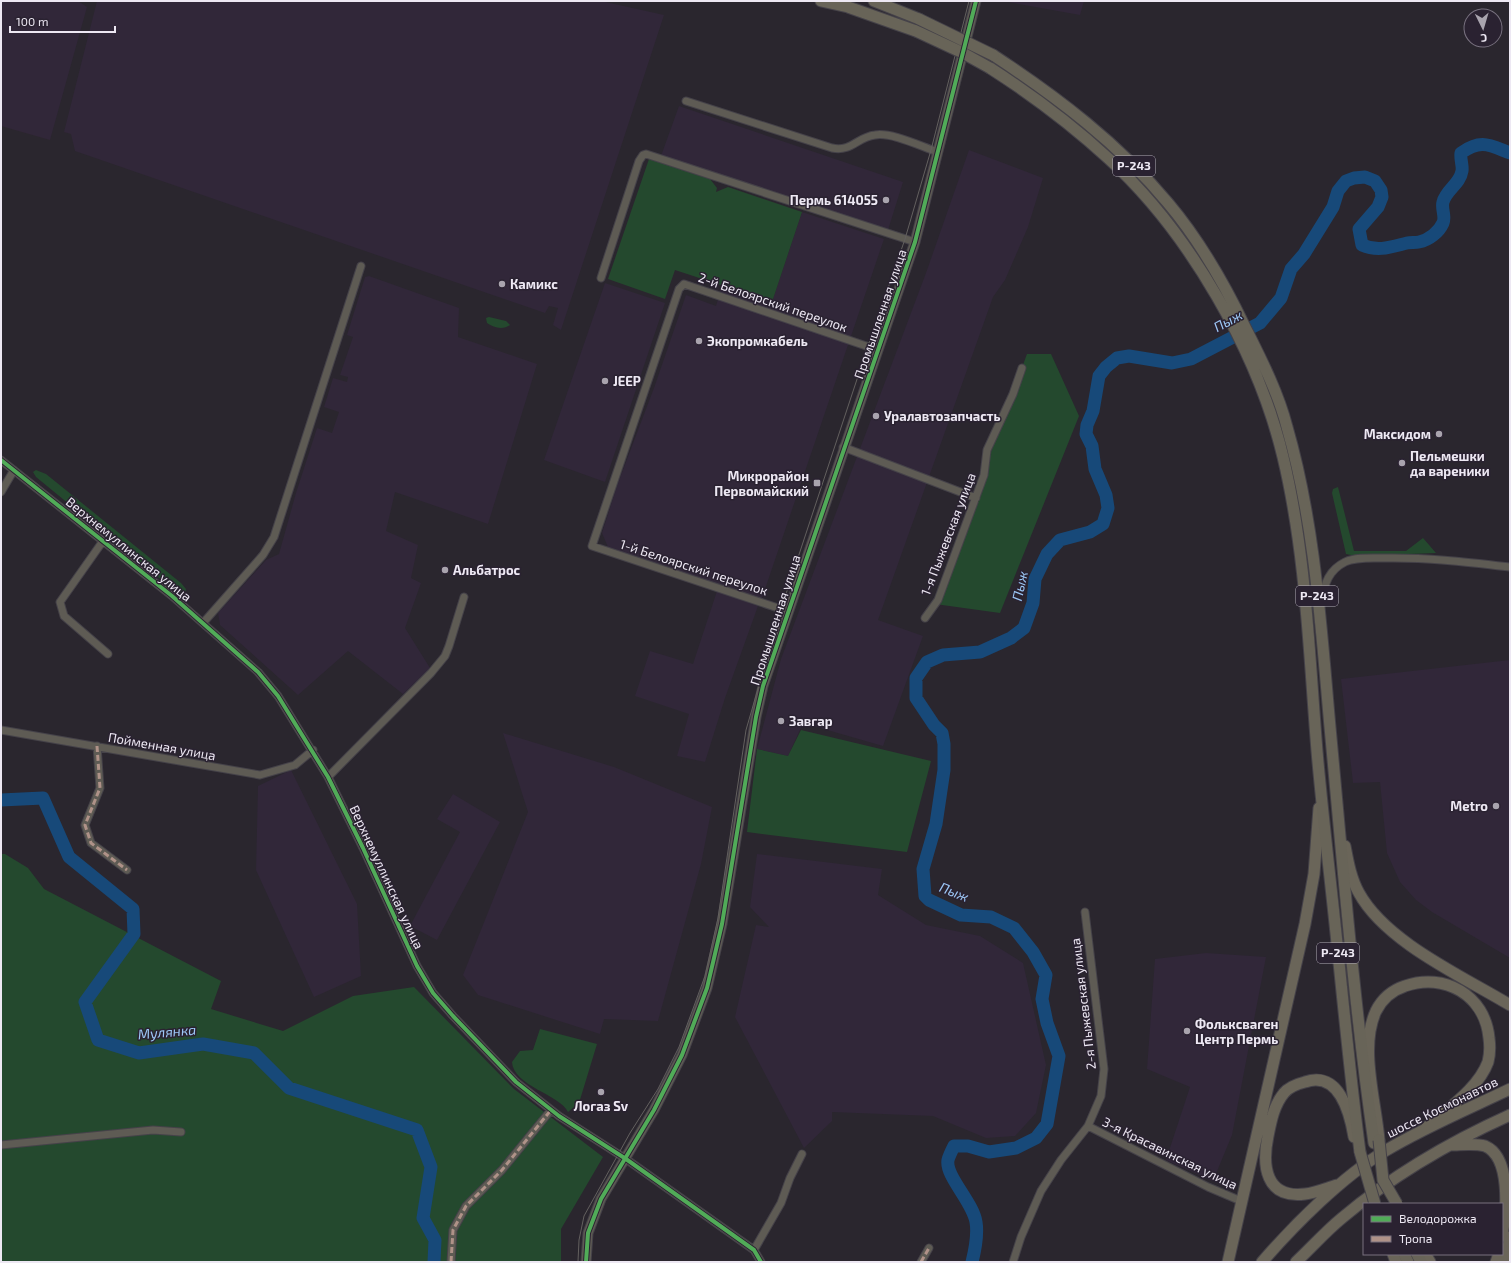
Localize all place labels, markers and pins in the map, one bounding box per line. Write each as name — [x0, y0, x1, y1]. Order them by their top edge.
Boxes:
place label: Пермь 614055 — [790, 192, 878, 208]
marker: Пермь 614055 — [881, 195, 891, 205]
place label: Камикс — [510, 276, 558, 292]
marker: Камикс — [497, 279, 507, 289]
place label: Экопромкабель — [707, 333, 808, 349]
marker: Экопромкабель — [694, 336, 704, 346]
place label: JEEP — [613, 373, 641, 389]
marker: JEEP — [600, 376, 610, 386]
place label: Уралавтозапчасть — [884, 408, 1001, 424]
marker: Уралавтозапчасть — [871, 411, 881, 421]
place label: Максидом — [1364, 426, 1431, 442]
marker: Максидом — [1434, 429, 1444, 439]
place label: Пельмешки да вареники — [1410, 448, 1490, 479]
marker: Пельмешки да вареники — [1397, 458, 1407, 468]
place label: Микрорайон Первомайский — [714, 468, 809, 499]
marker: Микрорайон Первомайский — [812, 478, 822, 488]
place label: Альбатрос — [453, 562, 521, 578]
marker: Альбатрос — [440, 565, 450, 575]
place label: Завгар — [789, 713, 833, 729]
marker: Завгар — [776, 716, 786, 726]
place label: Metro — [1450, 798, 1488, 814]
marker: Metro — [1491, 801, 1501, 811]
place label: Фольксваген Центр Пермь — [1195, 1016, 1279, 1047]
marker: Фольксваген Центр Пермь — [1182, 1026, 1192, 1036]
marker: Логаз Sv — [596, 1087, 606, 1097]
place label: Логаз Sv — [574, 1098, 629, 1114]

